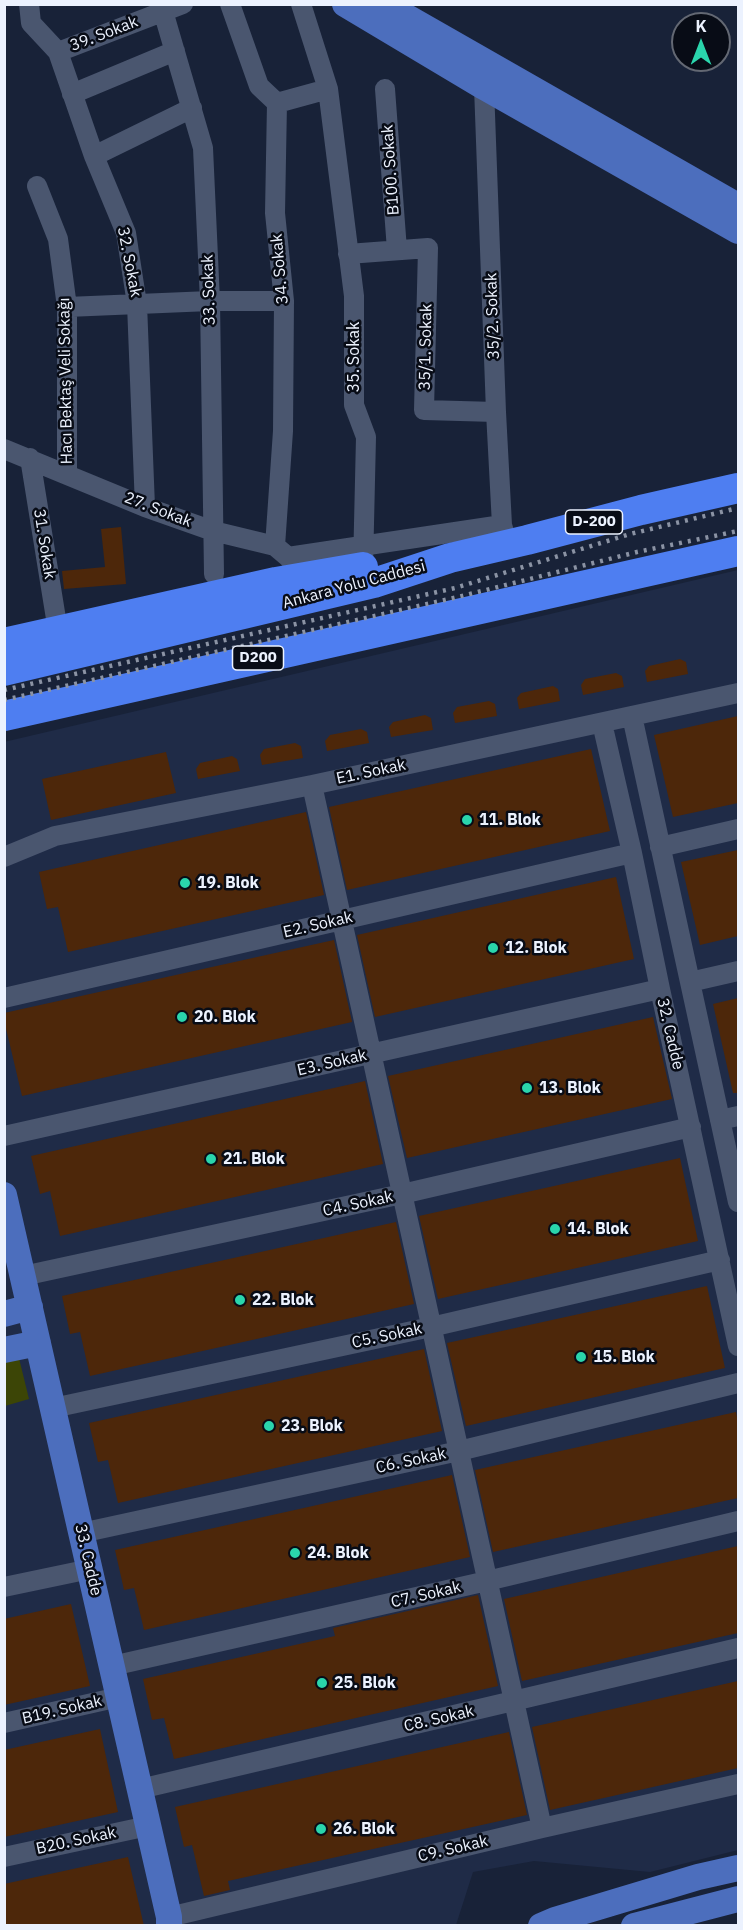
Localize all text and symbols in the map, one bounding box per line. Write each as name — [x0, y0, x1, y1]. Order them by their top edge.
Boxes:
street label: 39. Sokak — [67, 12, 141, 56]
north arrow — [671, 12, 731, 72]
text: K — [695, 16, 707, 36]
street label: B100. Sokak — [378, 124, 404, 216]
street label: 32. Sokak — [113, 225, 145, 299]
street label: 34. Sokak — [267, 233, 293, 305]
street label: 33. Sokak — [198, 254, 220, 326]
street label: 35/2. Sokak — [482, 272, 504, 360]
street label: Hacı Bektaş Veli Sokağı — [55, 297, 77, 465]
street label: 35/1. Sokak — [416, 304, 436, 390]
street label: 35. Sokak — [344, 322, 364, 392]
street label: 27. Sokak — [121, 488, 195, 532]
street label: 31. Sokak — [29, 507, 59, 581]
road number: D-200 — [566, 510, 622, 534]
street label: Ankara Yolu Caddesi — [281, 557, 427, 613]
road number: D200 — [232, 646, 284, 670]
street label: E1. Sokak — [334, 755, 408, 789]
place label: 11. Blok — [479, 810, 541, 830]
marker: 11. Blok — [460, 813, 474, 827]
place label: 19. Blok — [197, 873, 259, 893]
marker: 19. Blok — [178, 876, 192, 890]
street label: E2. Sokak — [281, 908, 355, 942]
place label: 12. Blok — [505, 938, 567, 958]
marker: 12. Blok — [486, 941, 500, 955]
street label: 32. Cadde — [652, 996, 688, 1072]
place label: 20. Blok — [194, 1007, 256, 1027]
marker: 20. Blok — [175, 1010, 189, 1024]
street label: E3. Sokak — [295, 1046, 369, 1080]
place label: 13. Blok — [539, 1078, 601, 1098]
marker: 13. Blok — [520, 1081, 534, 1095]
place label: 21. Blok — [223, 1149, 285, 1169]
marker: 21. Blok — [204, 1152, 218, 1166]
street label: C4. Sokak — [321, 1187, 395, 1221]
place label: 14. Blok — [567, 1219, 629, 1239]
marker: 14. Blok — [548, 1222, 562, 1236]
place label: 22. Blok — [252, 1290, 314, 1310]
marker: 22. Blok — [233, 1293, 247, 1307]
street label: C5. Sokak — [350, 1319, 424, 1353]
place label: 15. Blok — [593, 1347, 655, 1367]
marker: 15. Blok — [574, 1350, 588, 1364]
place label: 23. Blok — [281, 1416, 343, 1436]
marker: 23. Blok — [262, 1419, 276, 1433]
street label: C6. Sokak — [374, 1444, 448, 1478]
street label: 33. Cadde — [70, 1522, 106, 1598]
place label: 24. Blok — [307, 1543, 369, 1563]
marker: 24. Blok — [288, 1546, 302, 1560]
street label: C7. Sokak — [389, 1578, 463, 1612]
place label: 25. Blok — [334, 1673, 396, 1693]
marker: 25. Blok — [315, 1676, 329, 1690]
street label: B19. Sokak — [20, 1691, 104, 1729]
street label: C8. Sokak — [402, 1702, 476, 1736]
place label: 26. Blok — [333, 1819, 395, 1839]
marker: 26. Blok — [314, 1822, 328, 1836]
street label: B20. Sokak — [34, 1823, 118, 1859]
street label: C9. Sokak — [416, 1832, 490, 1866]

